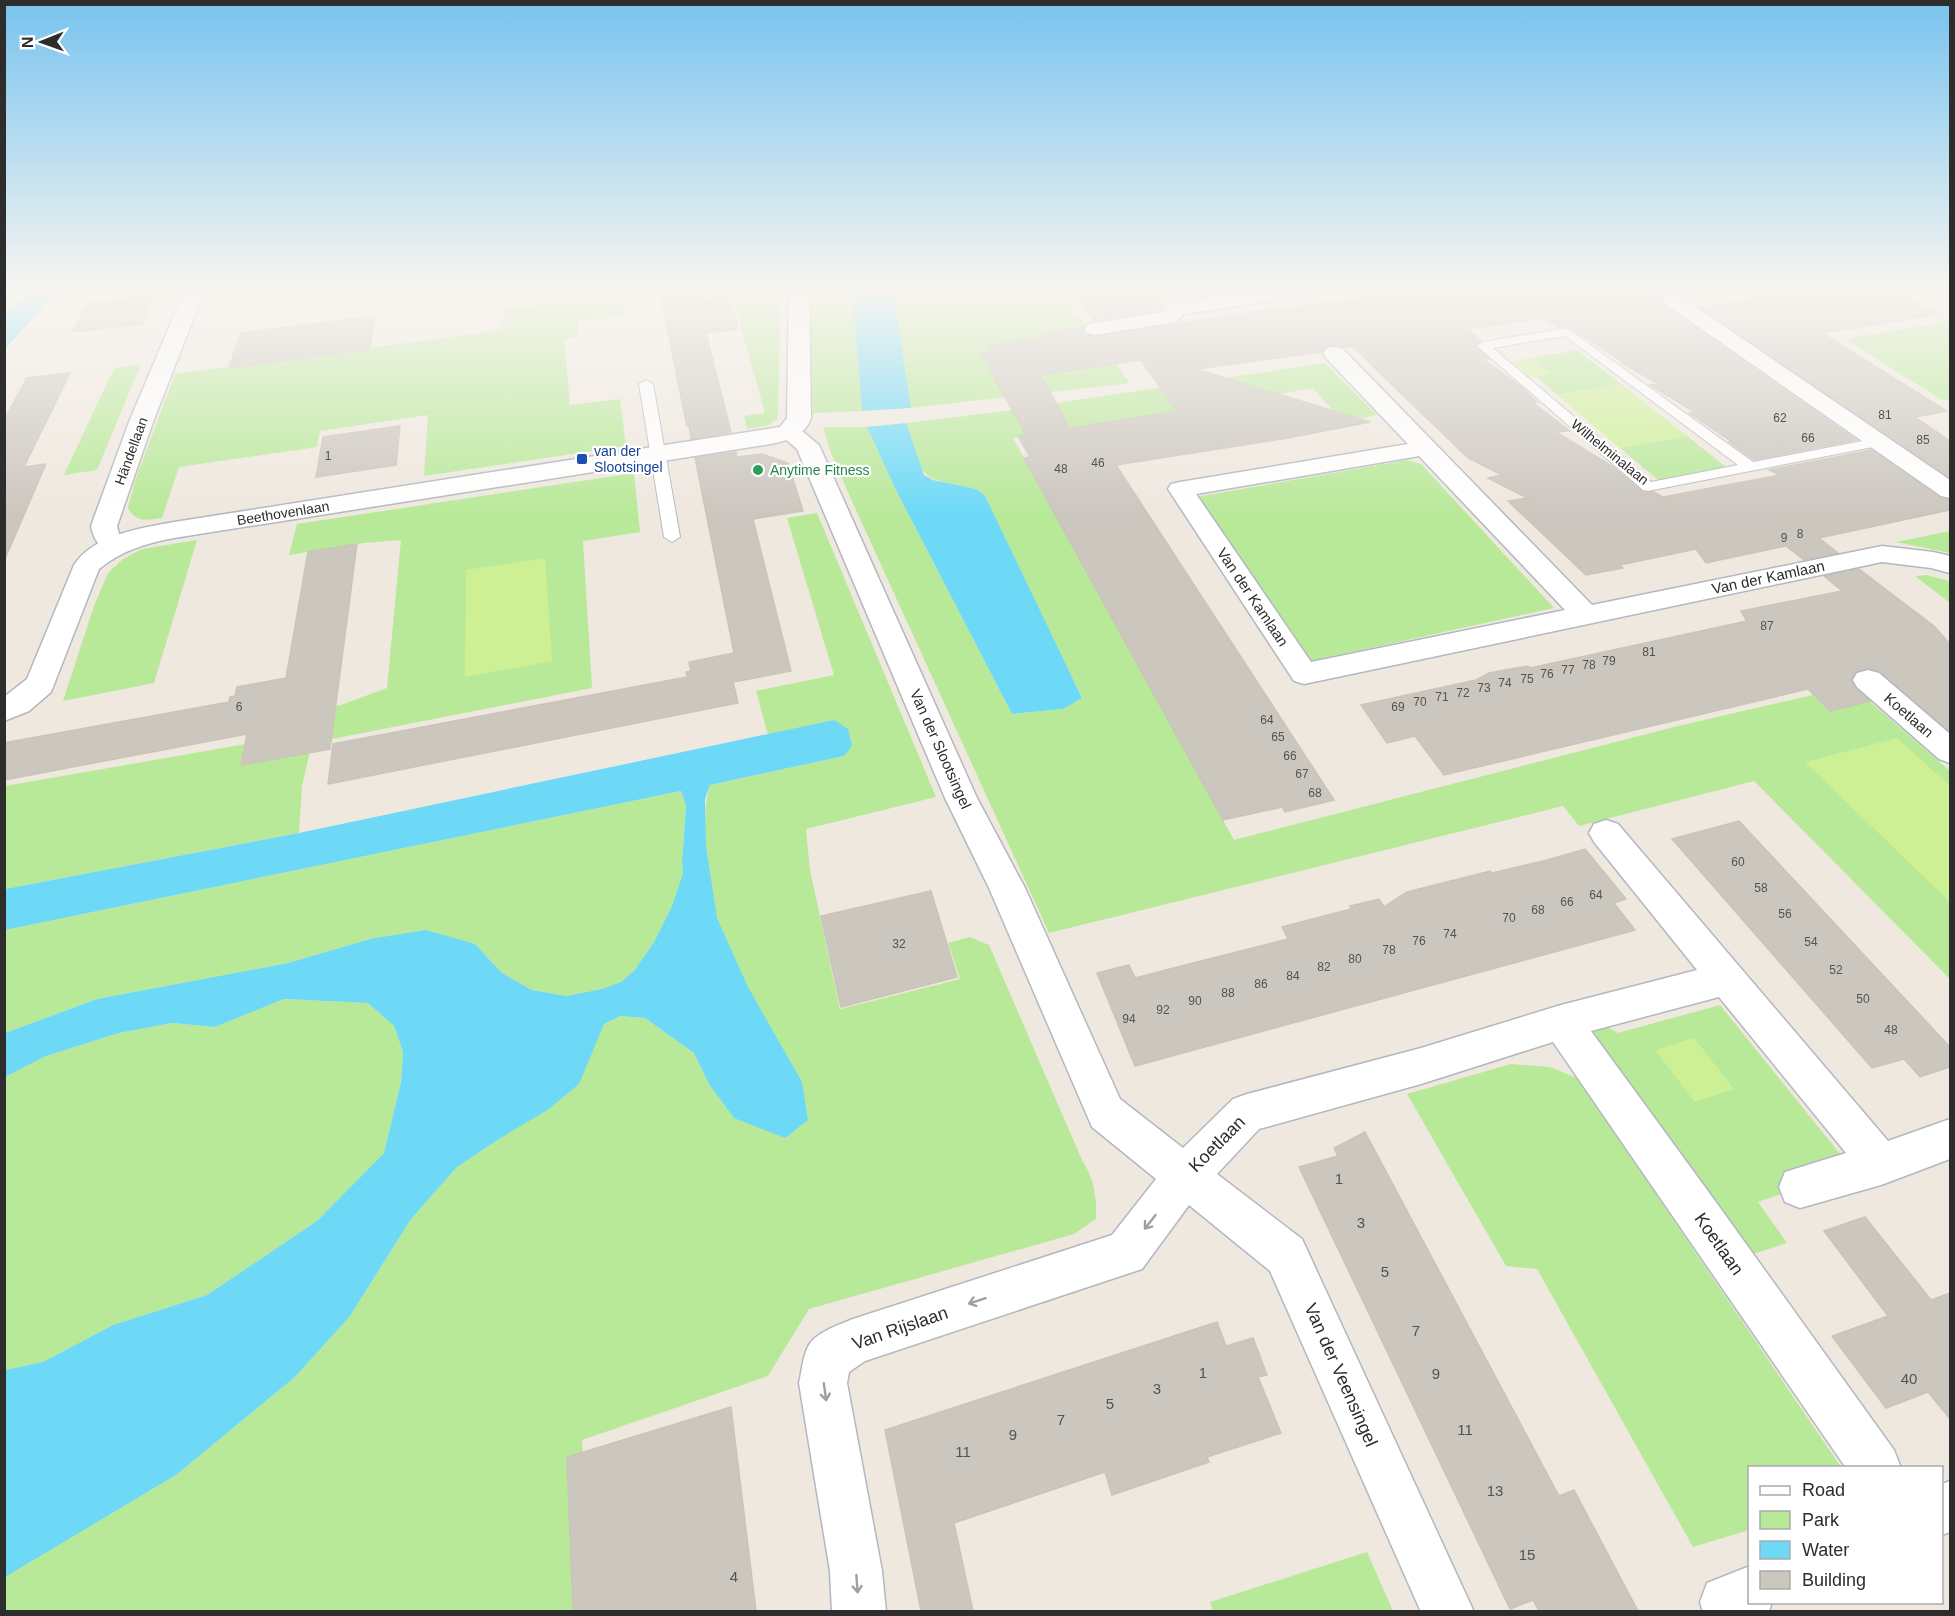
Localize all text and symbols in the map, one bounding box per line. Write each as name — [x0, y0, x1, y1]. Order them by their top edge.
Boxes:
north arrow — [12, 12, 72, 72]
text: N — [19, 36, 36, 48]
house number: 81 — [1878, 408, 1892, 422]
house number: 62 — [1773, 411, 1787, 425]
street label: Händellaan — [111, 415, 151, 487]
street label: Wilhelminalaan — [1568, 416, 1652, 488]
house number: 66 — [1801, 431, 1815, 445]
house number: 85 — [1916, 433, 1930, 447]
place label: van der Slootsingel — [594, 443, 663, 475]
house number: 1 — [325, 449, 332, 463]
marker: van der Slootsingel — [575, 452, 589, 466]
house number: 46 — [1091, 456, 1105, 470]
place label: Anytime Fitness — [770, 462, 870, 478]
house number: 48 — [1054, 462, 1068, 476]
marker: Anytime Fitness — [751, 463, 765, 477]
street label: Beethovenlaan — [236, 498, 330, 528]
house number: 8 — [1797, 527, 1804, 541]
house number: 9 — [1781, 531, 1788, 545]
street label: Van der Kamlaan — [1214, 545, 1292, 649]
street label: Van der Kamlaan — [1710, 557, 1826, 597]
house number: 87 — [1760, 619, 1774, 633]
house number: 81 — [1642, 645, 1656, 659]
house number: 79 — [1602, 654, 1616, 668]
house number: 78 — [1582, 658, 1596, 672]
house number: 77 — [1561, 663, 1575, 677]
house number: 76 — [1540, 667, 1554, 681]
house number: 75 — [1520, 672, 1534, 686]
house number: 74 — [1498, 676, 1512, 690]
house number: 73 — [1477, 681, 1491, 695]
house number: 72 — [1456, 686, 1470, 700]
street label: Van der Slootsingel — [907, 687, 975, 811]
street label: Koetlaan — [1881, 689, 1937, 741]
house number: 71 — [1435, 690, 1449, 704]
house number: 70 — [1413, 695, 1427, 709]
house number: 6 — [236, 700, 243, 714]
house number: 69 — [1391, 700, 1405, 714]
house number: 64 — [1260, 713, 1274, 727]
house number: 65 — [1271, 730, 1285, 744]
house number: 66 — [1283, 749, 1297, 763]
house number: 67 — [1295, 767, 1309, 781]
house number: 68 — [1308, 786, 1322, 800]
house number: 60 — [1731, 855, 1745, 869]
house number: 58 — [1754, 881, 1768, 895]
house number: 64 — [1589, 888, 1603, 902]
house number: 66 — [1560, 895, 1574, 909]
house number: 68 — [1531, 903, 1545, 917]
house number: 56 — [1778, 907, 1792, 921]
house number: 70 — [1502, 911, 1516, 925]
house number: 74 — [1443, 927, 1457, 941]
house number: 76 — [1412, 934, 1426, 948]
house number: 54 — [1804, 935, 1818, 949]
house number: 32 — [892, 937, 906, 951]
house number: 78 — [1382, 943, 1396, 957]
house number: 80 — [1348, 952, 1362, 966]
house number: 82 — [1317, 960, 1331, 974]
house number: 52 — [1829, 963, 1843, 977]
house number: 84 — [1286, 969, 1300, 983]
house number: 86 — [1254, 977, 1268, 991]
house number: 88 — [1221, 986, 1235, 1000]
house number: 50 — [1856, 992, 1870, 1006]
house number: 90 — [1188, 994, 1202, 1008]
house number: 92 — [1156, 1003, 1170, 1017]
house number: 94 — [1122, 1012, 1136, 1026]
house number: 48 — [1884, 1023, 1898, 1037]
street label: Koetlaan — [1185, 1112, 1249, 1176]
house number: 1 — [1335, 1170, 1343, 1187]
street label: Koetlaan — [1690, 1209, 1748, 1279]
one-way arrow — [1143, 1214, 1156, 1230]
house number: 3 — [1357, 1214, 1365, 1231]
house number: 5 — [1381, 1263, 1389, 1280]
one-way arrow — [968, 1297, 987, 1308]
street label: Van der Veensingel — [1300, 1300, 1382, 1450]
street label: Van Rijslaan — [850, 1302, 950, 1354]
house number: 7 — [1412, 1322, 1420, 1339]
house number: 1 — [1199, 1364, 1207, 1381]
house number: 9 — [1432, 1365, 1440, 1382]
house number: 40 — [1901, 1370, 1917, 1387]
house number: 3 — [1153, 1380, 1161, 1397]
one-way arrow — [819, 1382, 830, 1401]
house number: 5 — [1106, 1395, 1114, 1412]
house number: 7 — [1057, 1411, 1065, 1428]
house number: 11 — [1457, 1421, 1473, 1438]
house number: 9 — [1009, 1426, 1017, 1443]
house number: 11 — [955, 1443, 971, 1460]
legend — [1748, 1466, 1943, 1604]
text: Road — [1802, 1480, 1845, 1500]
house number: 13 — [1487, 1482, 1503, 1499]
text: Park — [1802, 1510, 1840, 1530]
text: Water — [1802, 1540, 1849, 1560]
house number: 15 — [1519, 1546, 1535, 1563]
house number: 4 — [730, 1568, 738, 1585]
text: Building — [1802, 1570, 1866, 1590]
one-way arrow — [851, 1574, 862, 1594]

